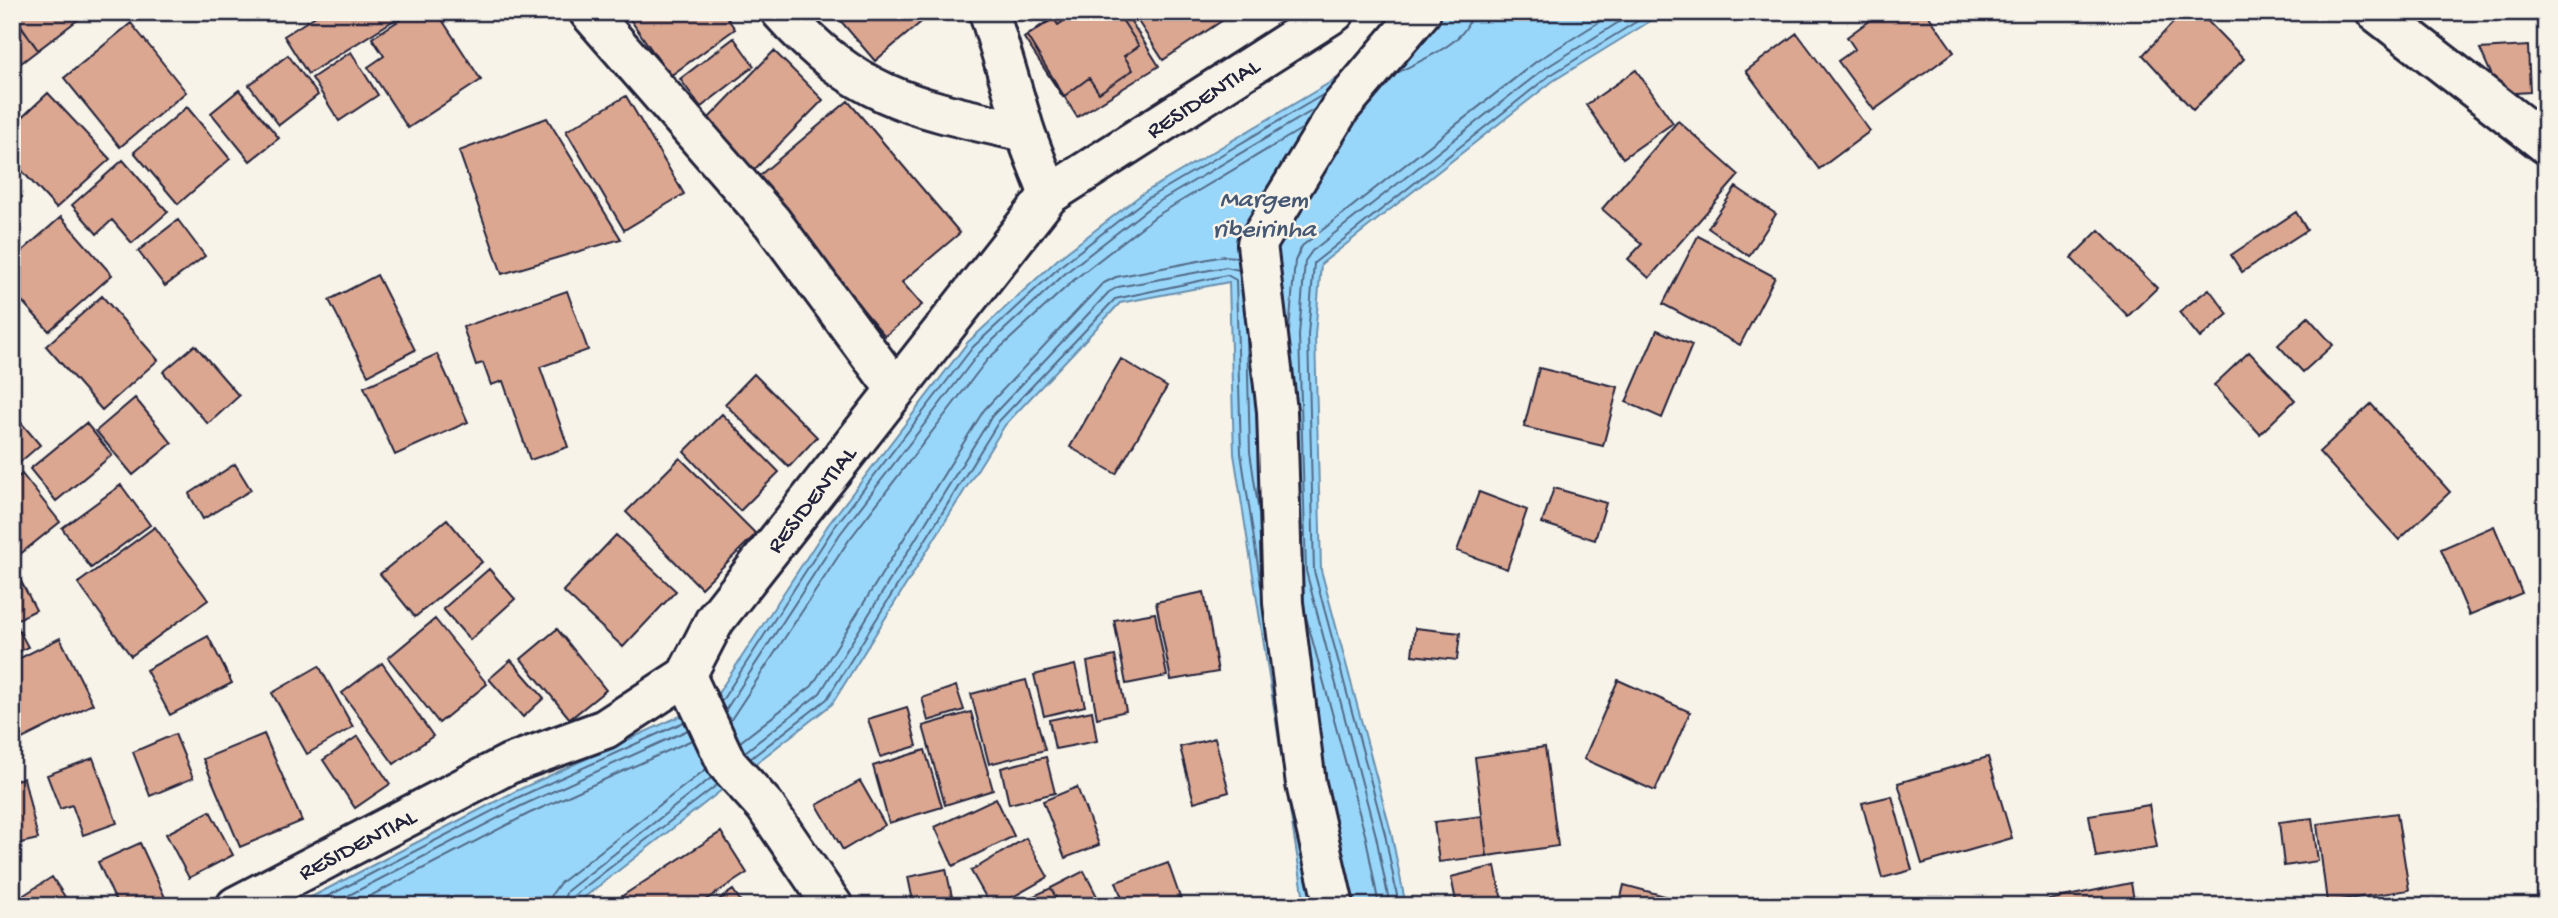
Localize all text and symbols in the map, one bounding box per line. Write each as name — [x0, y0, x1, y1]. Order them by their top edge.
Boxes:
street label: RESIDENTIAL — [1142, 52, 1267, 147]
water label: Margem ribeirinha — [1212, 186, 1317, 247]
street label: RESIDENTIAL — [762, 440, 865, 560]
street label: RESIDENTIAL — [295, 803, 423, 889]

